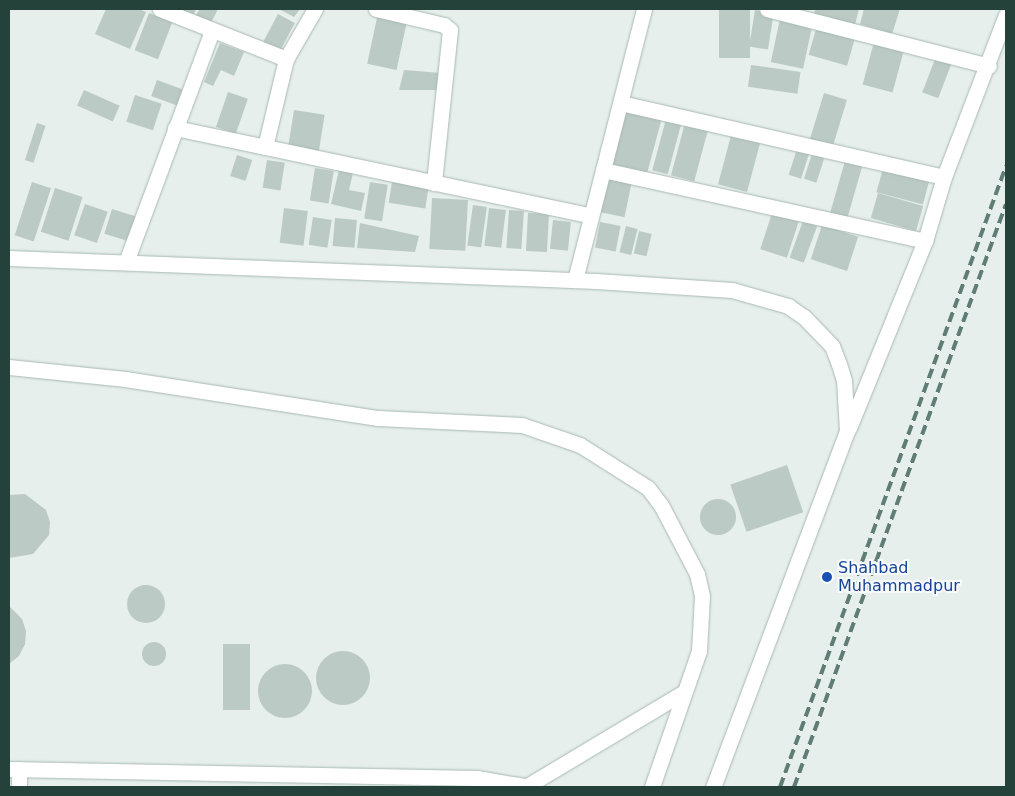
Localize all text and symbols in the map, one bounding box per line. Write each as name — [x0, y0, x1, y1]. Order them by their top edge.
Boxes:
place label: Shahbad Muhammadpur — [838, 558, 960, 596]
marker: Shahbad Muhammadpur — [820, 570, 834, 584]

